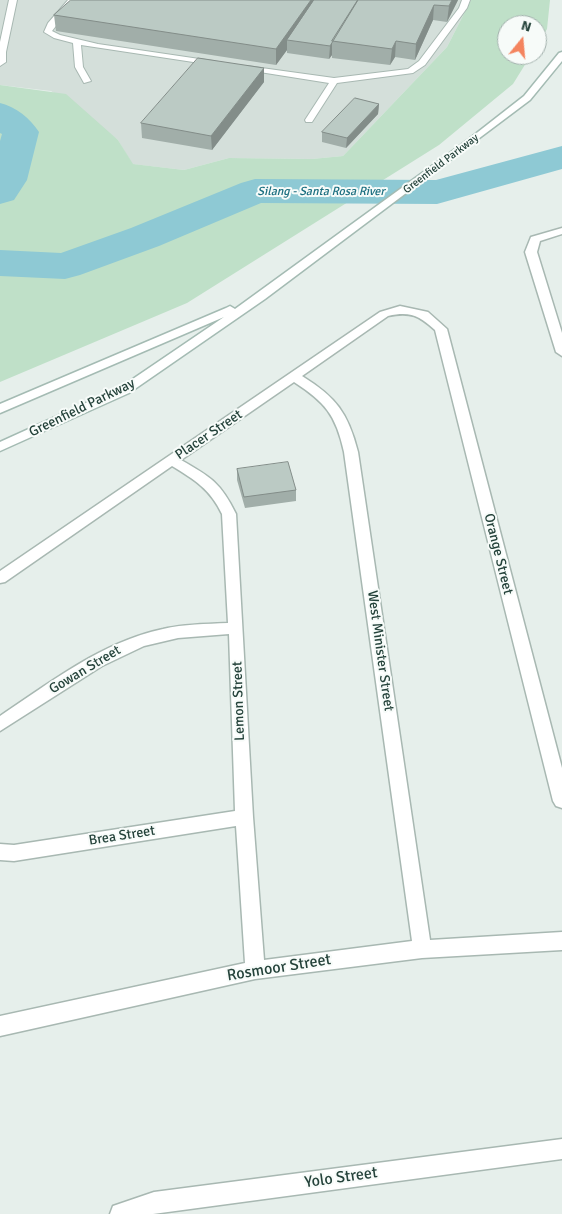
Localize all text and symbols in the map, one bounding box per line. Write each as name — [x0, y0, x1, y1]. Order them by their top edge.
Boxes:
north arrow — [497, 15, 547, 65]
text: N — [519, 17, 533, 36]
street label: Greenfield Parkway — [401, 131, 481, 197]
water label: Silang - Santa Rosa River — [257, 185, 385, 199]
street label: Greenfield Parkway — [26, 375, 138, 441]
street label: Placer Street — [172, 406, 246, 464]
street label: Orange Street — [480, 512, 516, 596]
street label: West Minister Street — [363, 590, 397, 712]
street label: Gowan Street — [46, 642, 124, 698]
street label: Lemon Street — [229, 661, 249, 741]
street label: Brea Street — [88, 822, 156, 850]
street label: Rosmoor Street — [226, 950, 332, 986]
street label: Yolo Street — [303, 1163, 379, 1193]

